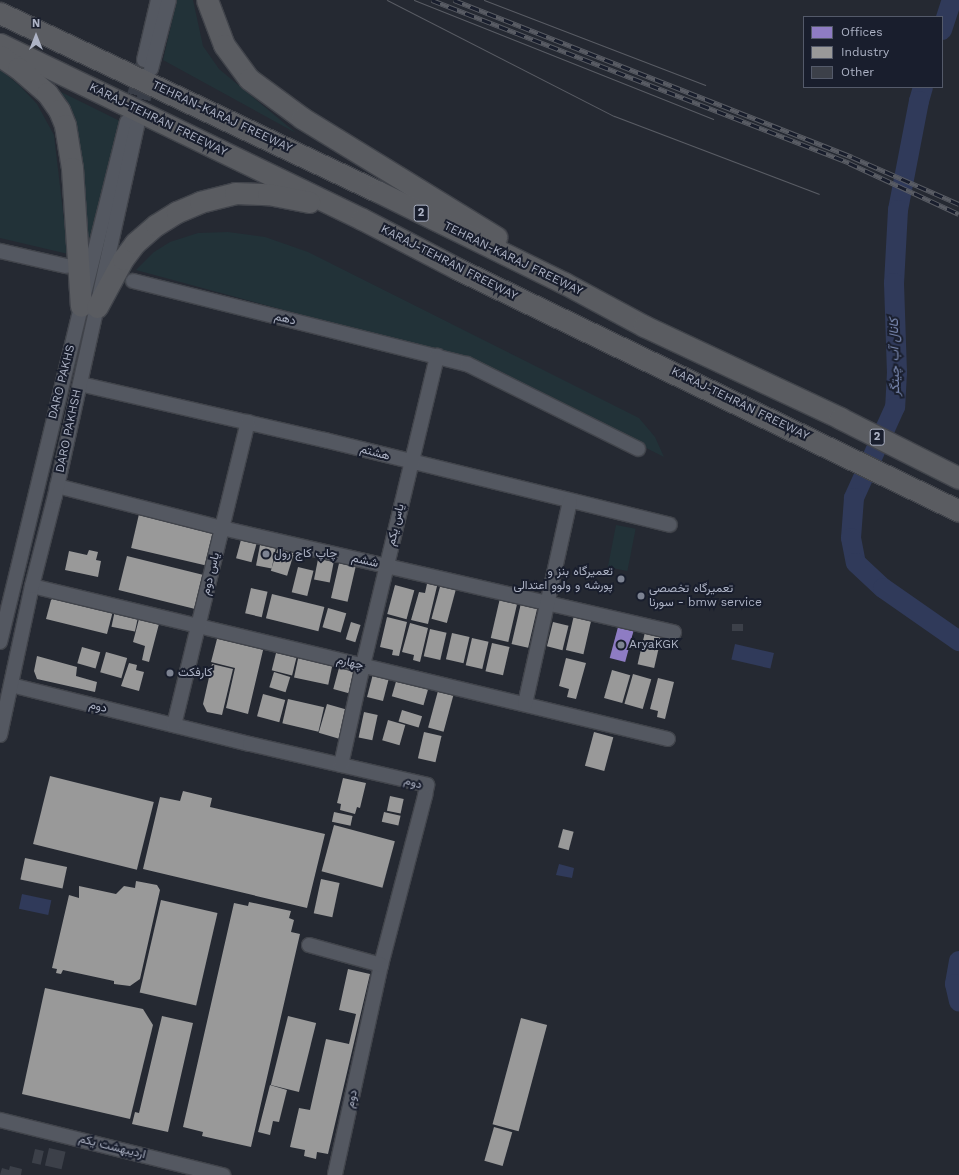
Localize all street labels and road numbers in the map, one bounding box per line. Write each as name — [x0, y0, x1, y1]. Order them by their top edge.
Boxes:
street label: TEHRAN-KARAJ FREEWAY — [150, 78, 294, 156]
street label: KARAJ-TEHRAN FREEWAY — [87, 80, 229, 160]
road number: 2 — [413, 204, 429, 222]
street label: TEHRAN-KARAJ FREEWAY — [441, 219, 585, 299]
street label: KARAJ-TEHRAN FREEWAY — [378, 222, 520, 304]
street label: دهم — [273, 309, 297, 329]
street label: DARO PAKHS — [46, 343, 78, 421]
street label: KARAJ-TEHRAN FREEWAY — [669, 364, 811, 444]
street label: DARO PAKHSH — [53, 388, 85, 474]
road number: 2 — [869, 428, 885, 446]
street label: هشتم — [358, 442, 392, 464]
street label: یاس یکم — [384, 503, 408, 547]
street label: یاس دوم — [199, 551, 223, 597]
street label: ششم — [350, 551, 380, 571]
street label: چهارم — [335, 653, 365, 673]
street label: دوم — [87, 698, 109, 716]
street label: دوم — [402, 773, 424, 793]
street label: دوم — [343, 1089, 361, 1109]
street label: اردیبهشت یکم — [77, 1132, 147, 1162]

